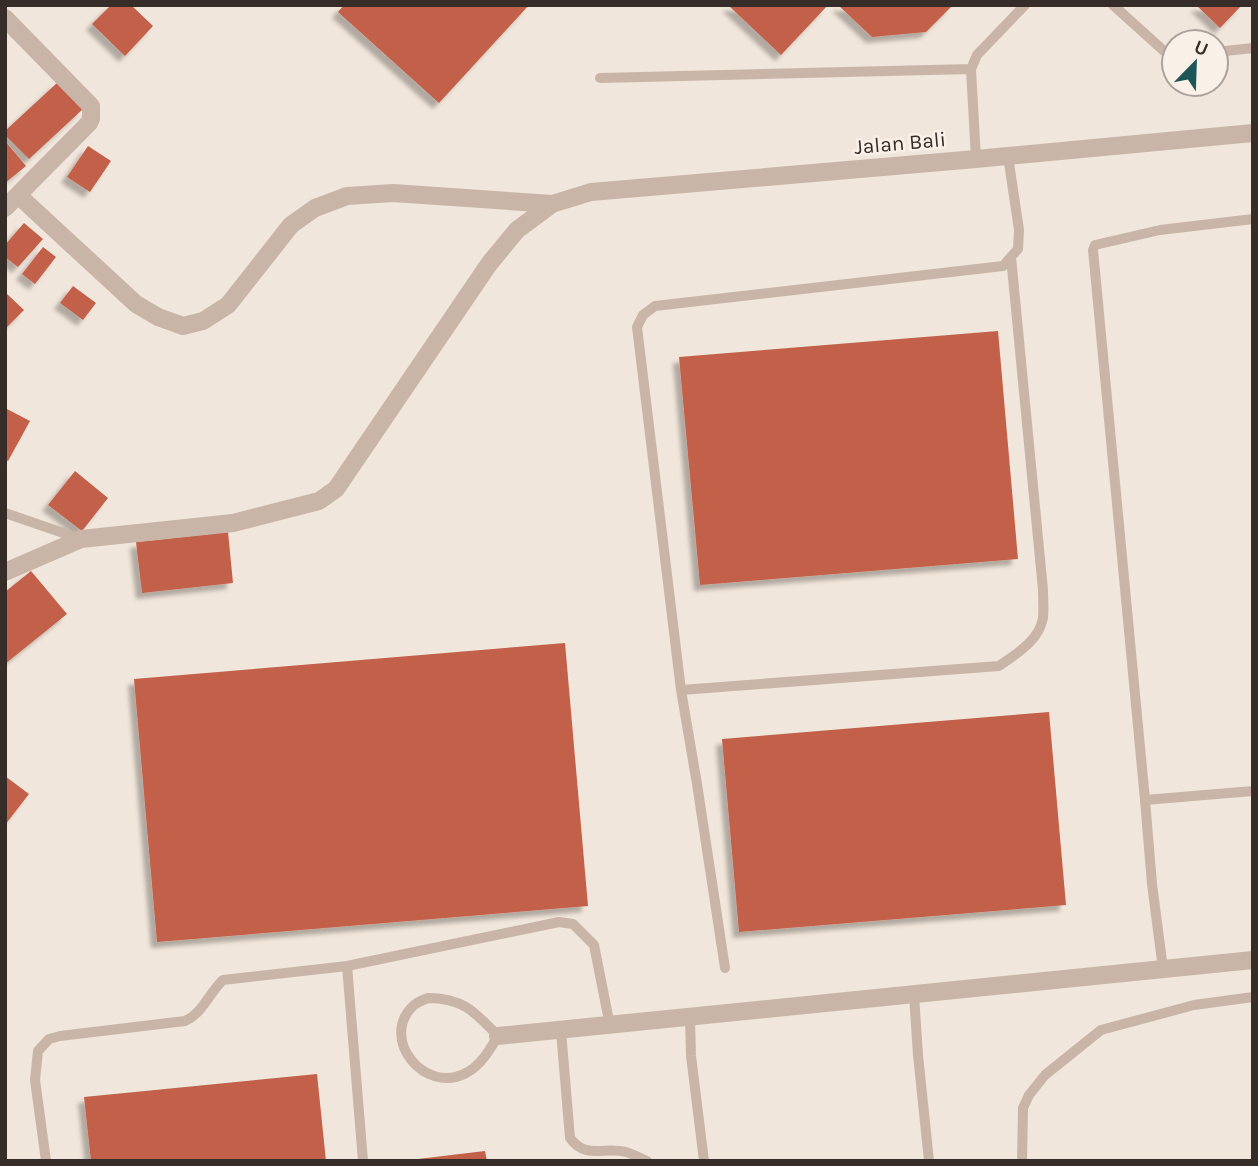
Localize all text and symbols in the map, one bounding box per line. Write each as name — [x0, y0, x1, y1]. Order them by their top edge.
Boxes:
north arrow — [1160, 28, 1230, 98]
text: U — [1191, 36, 1212, 61]
street label: Jalan Bali — [853, 127, 947, 159]

